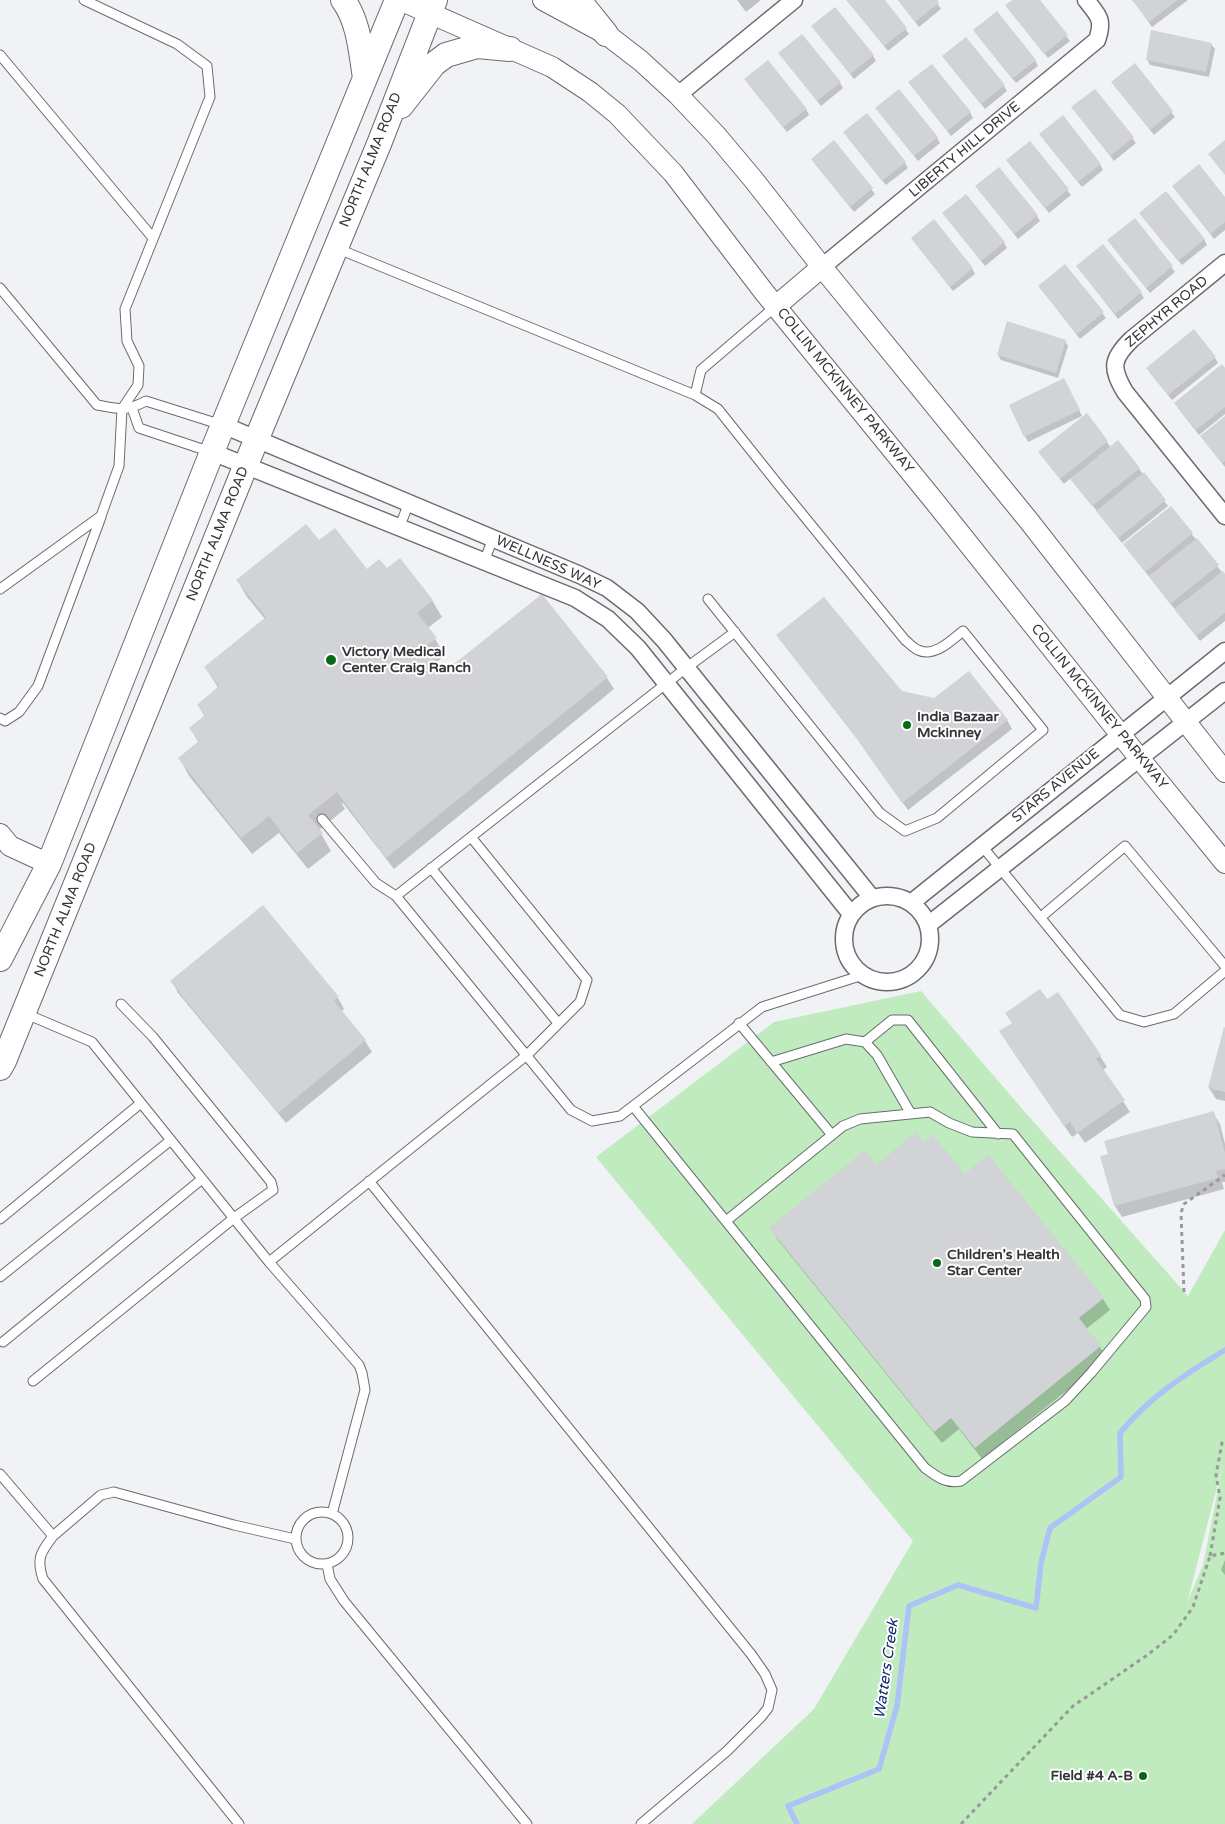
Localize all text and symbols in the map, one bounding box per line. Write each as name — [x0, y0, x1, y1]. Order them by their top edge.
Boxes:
street label: NORTH ALMA ROAD — [336, 90, 406, 230]
street label: LIBERTY HILL DRIVE — [906, 99, 1024, 201]
street label: ZEPHYR ROAD — [1122, 273, 1212, 351]
street label: COLLIN MCKINNEY PARKWAY — [773, 305, 917, 477]
street label: NORTH ALMA ROAD — [183, 464, 253, 604]
street label: WELLNESS WAY — [493, 532, 603, 594]
street label: COLLIN MCKINNEY PARKWAY — [1027, 621, 1171, 793]
place label: Victory Medical Center Craig Ranch — [342, 644, 471, 676]
marker: Victory Medical Center Craig Ranch — [324, 653, 338, 667]
place label: India Bazaar Mckinney — [917, 709, 999, 742]
marker: India Bazaar Mckinney — [901, 719, 913, 731]
street label: STARS AVENUE — [1009, 746, 1103, 826]
street label: NORTH ALMA ROAD — [31, 840, 101, 980]
place label: Children's Health Star Center — [947, 1247, 1060, 1280]
marker: Children's Health Star Center — [931, 1257, 943, 1269]
water label: Watters Creek — [871, 1618, 903, 1720]
place label: Field #4 A-B — [1051, 1768, 1133, 1784]
marker: Field #4 A-B — [1137, 1770, 1149, 1782]

